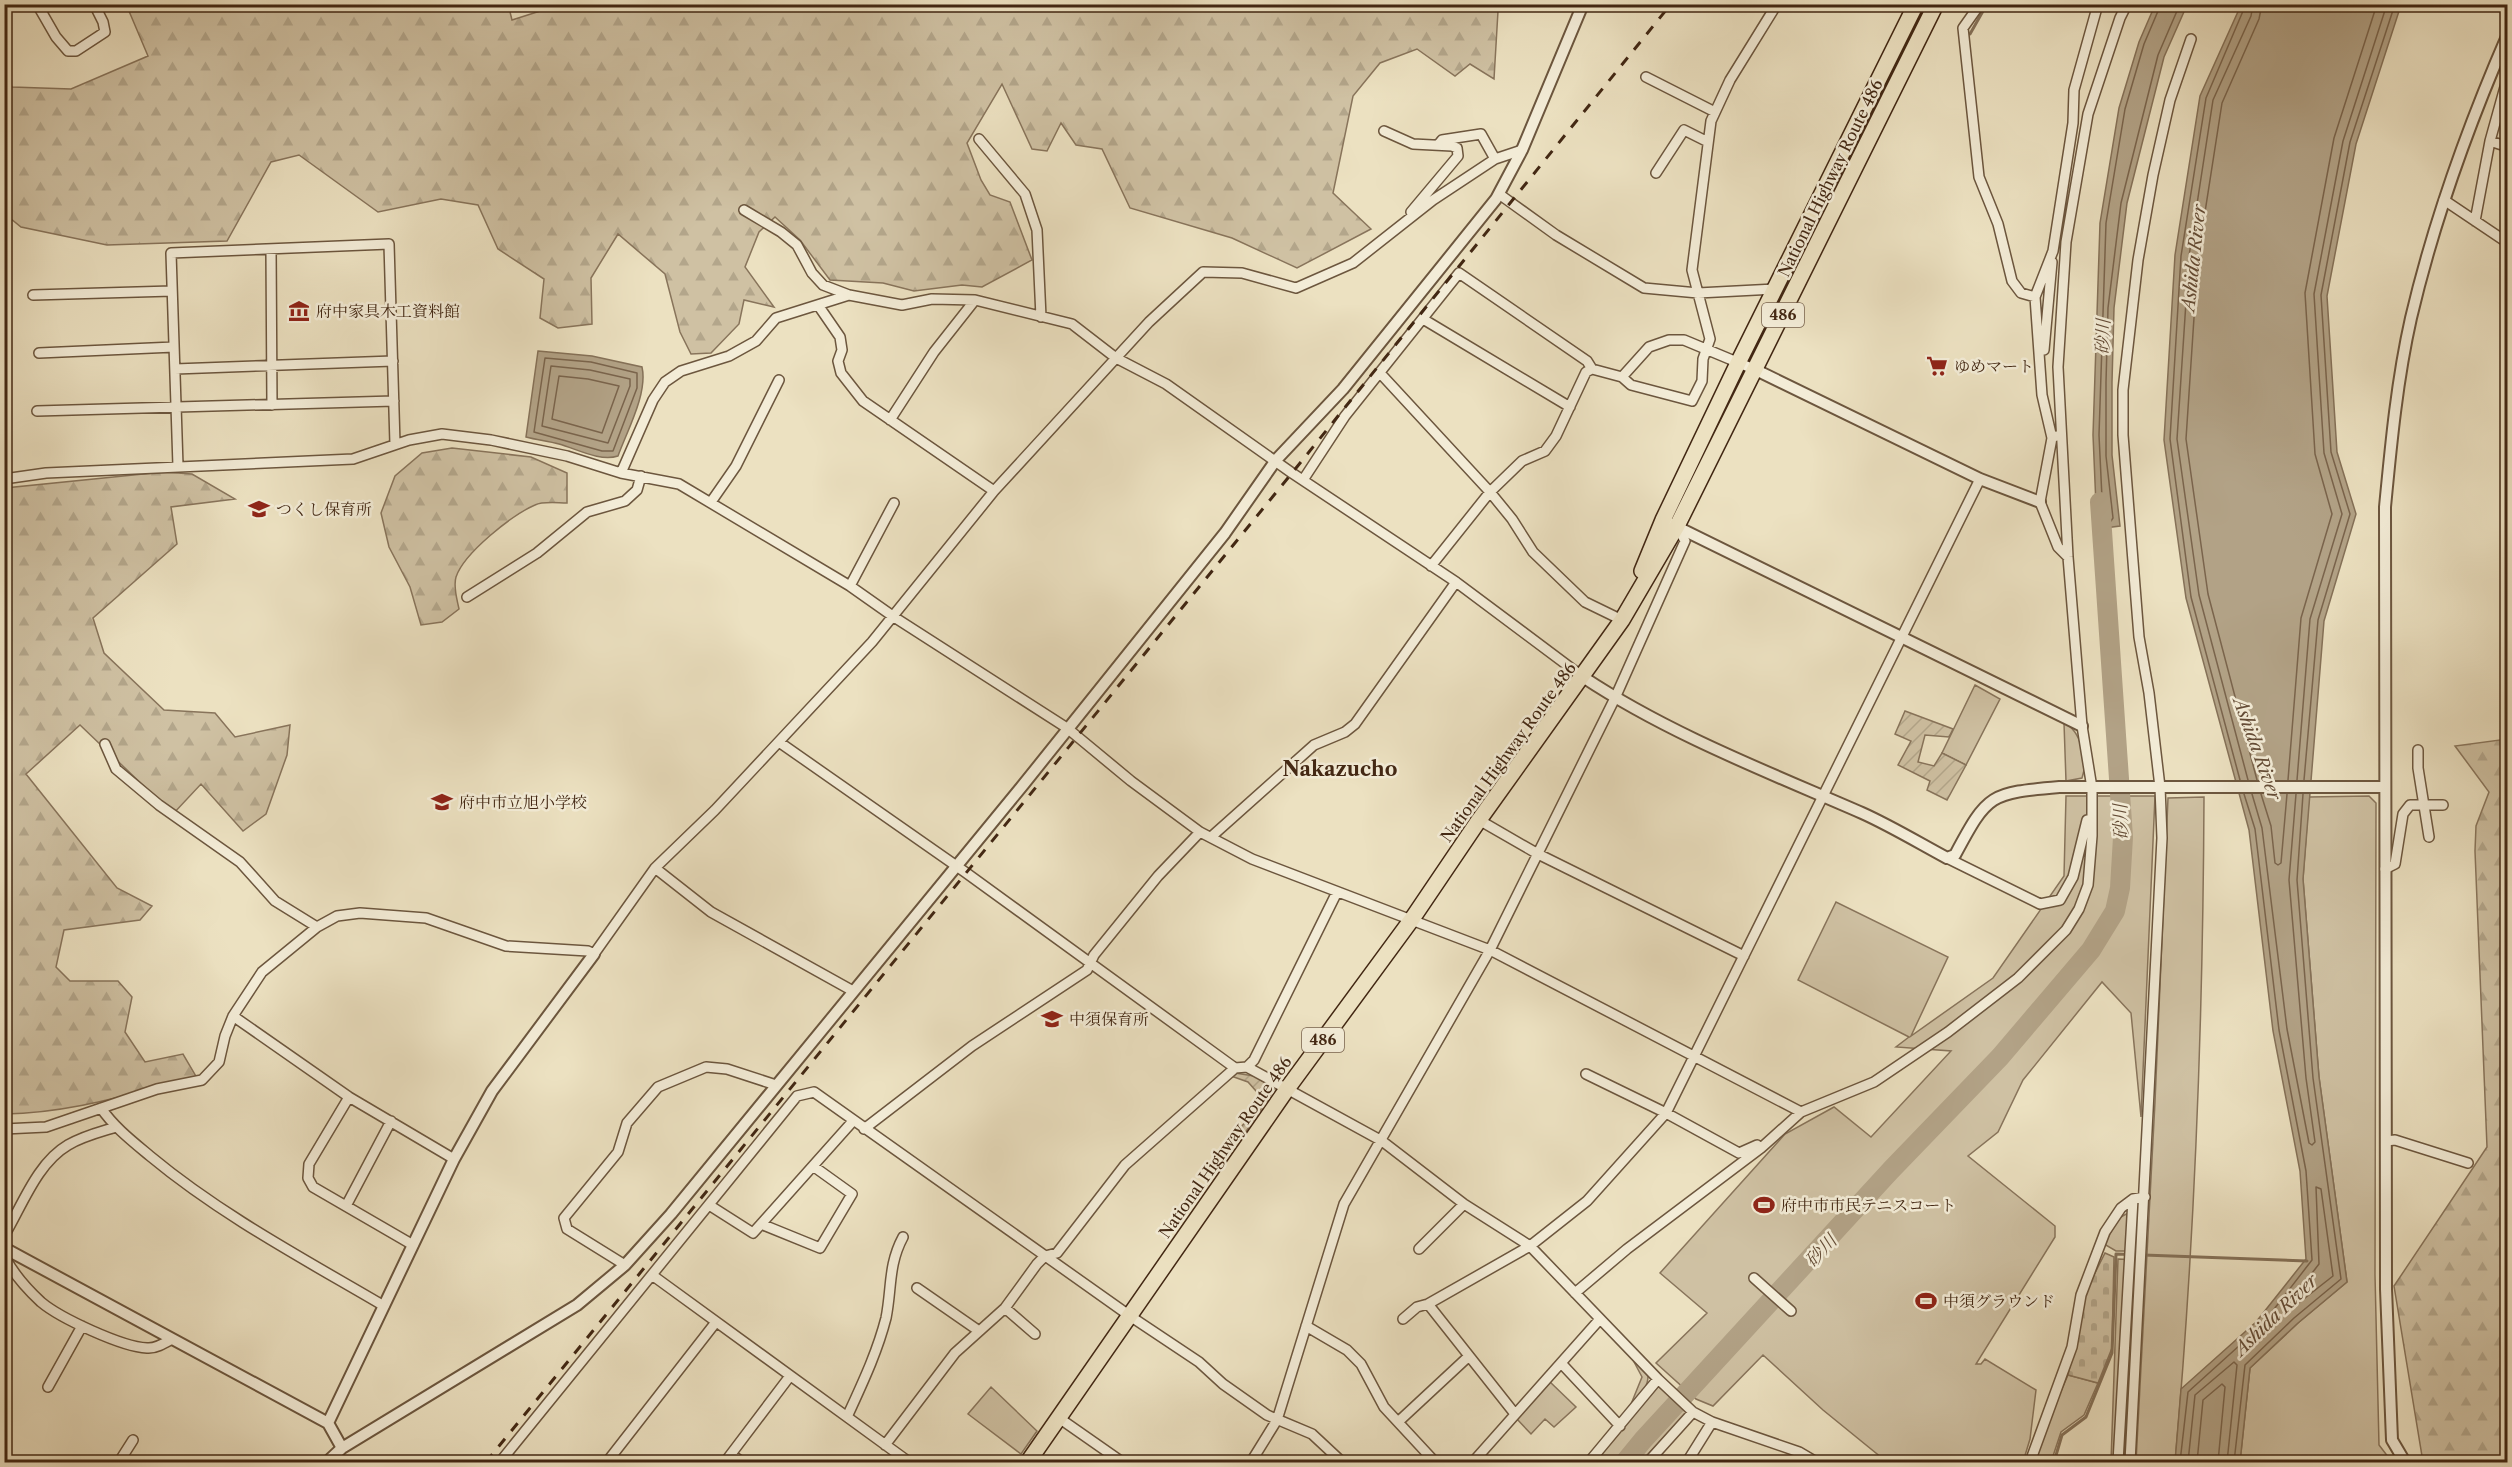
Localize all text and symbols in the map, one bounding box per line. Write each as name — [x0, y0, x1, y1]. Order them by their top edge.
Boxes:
street label: National Highway Route 486 — [1773, 76, 1887, 280]
water label: Ashida River — [2177, 202, 2211, 316]
museum icon: 府中家具木工資料館 — [287, 299, 311, 323]
place label: 府中家具木工資料館 — [316, 301, 460, 321]
road number: 486 — [1762, 303, 1804, 327]
water label: 砂川 — [2091, 317, 2115, 355]
supermarket icon: ゆめマート — [1925, 354, 1949, 378]
place label: ゆめマート — [1954, 356, 2034, 376]
school or university icon: つくし保育所 — [247, 497, 271, 521]
place label: つくし保育所 — [276, 499, 372, 519]
street label: National Highway Route 486 — [1436, 658, 1580, 846]
water label: Ashida River — [2227, 692, 2286, 805]
district label: Nakazucho — [1283, 757, 1397, 781]
school or university icon: 府中市立旭小学校 — [430, 790, 454, 814]
place label: 府中市立旭小学校 — [459, 792, 587, 812]
water label: 砂川 — [2109, 802, 2133, 840]
school or university icon: 中須保育所 — [1040, 1007, 1064, 1031]
place label: 中須保育所 — [1069, 1009, 1149, 1029]
road number: 486 — [1302, 1028, 1344, 1052]
street label: National Highway Route 486 — [1154, 1052, 1296, 1242]
sports icon: 府中市市民テニスコート — [1752, 1193, 1776, 1217]
place label: 府中市市民テニスコート — [1781, 1195, 1956, 1215]
water label: 砂川 — [1801, 1229, 1843, 1272]
water label: Ashida River — [2228, 1269, 2323, 1362]
sports icon: 中須グラウンド — [1914, 1289, 1938, 1313]
place label: 中須グラウンド — [1943, 1291, 2055, 1311]

